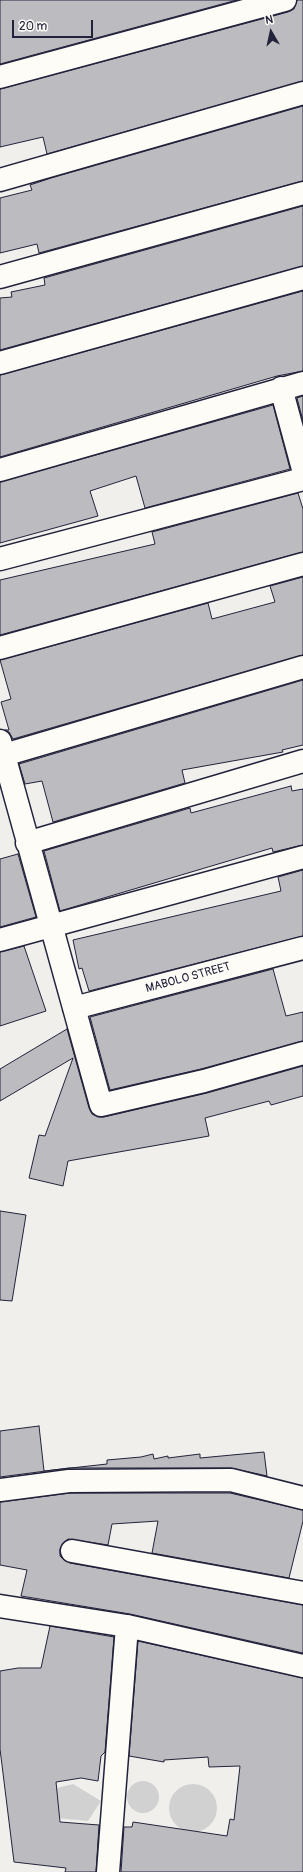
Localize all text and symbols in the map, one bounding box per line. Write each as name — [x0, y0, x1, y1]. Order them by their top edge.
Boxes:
scale bar — [14, 12, 95, 38]
north arrow — [251, 12, 291, 52]
text: N — [264, 13, 274, 27]
text: 20 m — [19, 19, 47, 34]
street label: MABOLO STREET — [144, 960, 232, 996]

